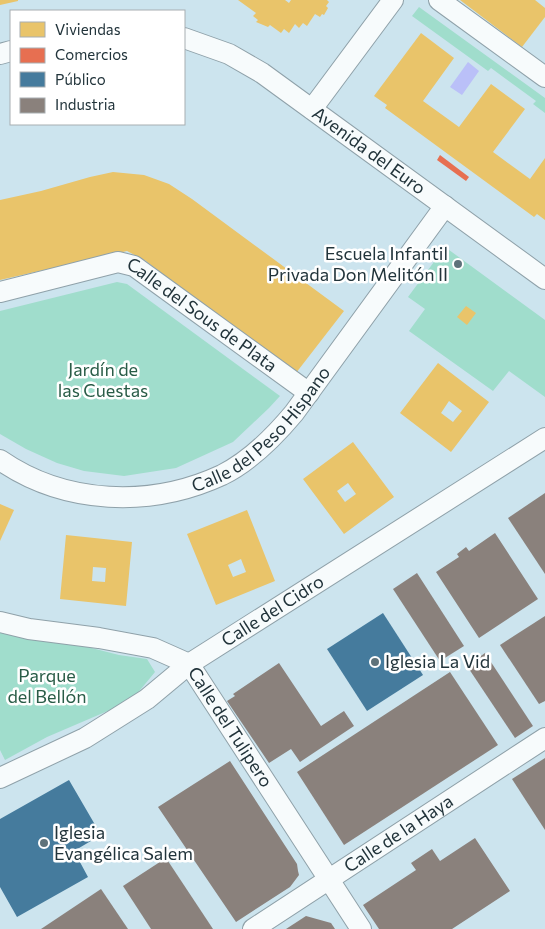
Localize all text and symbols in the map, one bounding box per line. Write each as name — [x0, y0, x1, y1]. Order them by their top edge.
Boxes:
legend — [10, 10, 185, 125]
text: Viviendas — [55, 20, 121, 38]
text: Comercios — [55, 45, 128, 63]
text: Público — [55, 70, 106, 88]
text: Industria — [55, 95, 115, 113]
street label: Avenida del Euro — [308, 101, 430, 199]
place label: Escuela Infantil Privada Don Melitón II — [268, 242, 448, 285]
street label: Calle del Sous de Plata — [125, 253, 282, 376]
marker: Escuela Infantil Privada Don Melitón II — [452, 258, 464, 270]
park label: Jardín de las Cuestas — [58, 358, 148, 401]
street label: Calle del Peso Hispano — [189, 362, 334, 496]
street label: Calle del Cidro — [217, 569, 327, 651]
place label: Iglesia La Vid — [385, 650, 490, 672]
marker: Iglesia La Vid — [369, 656, 381, 668]
street label: Calle del Tulipero — [184, 662, 278, 791]
park label: Parque del Bellón — [7, 664, 87, 707]
street label: Calle de la Haya — [339, 789, 457, 877]
place label: Iglesia Evangélica Salem — [54, 821, 193, 864]
marker: Iglesia Evangélica Salem — [38, 837, 50, 849]

